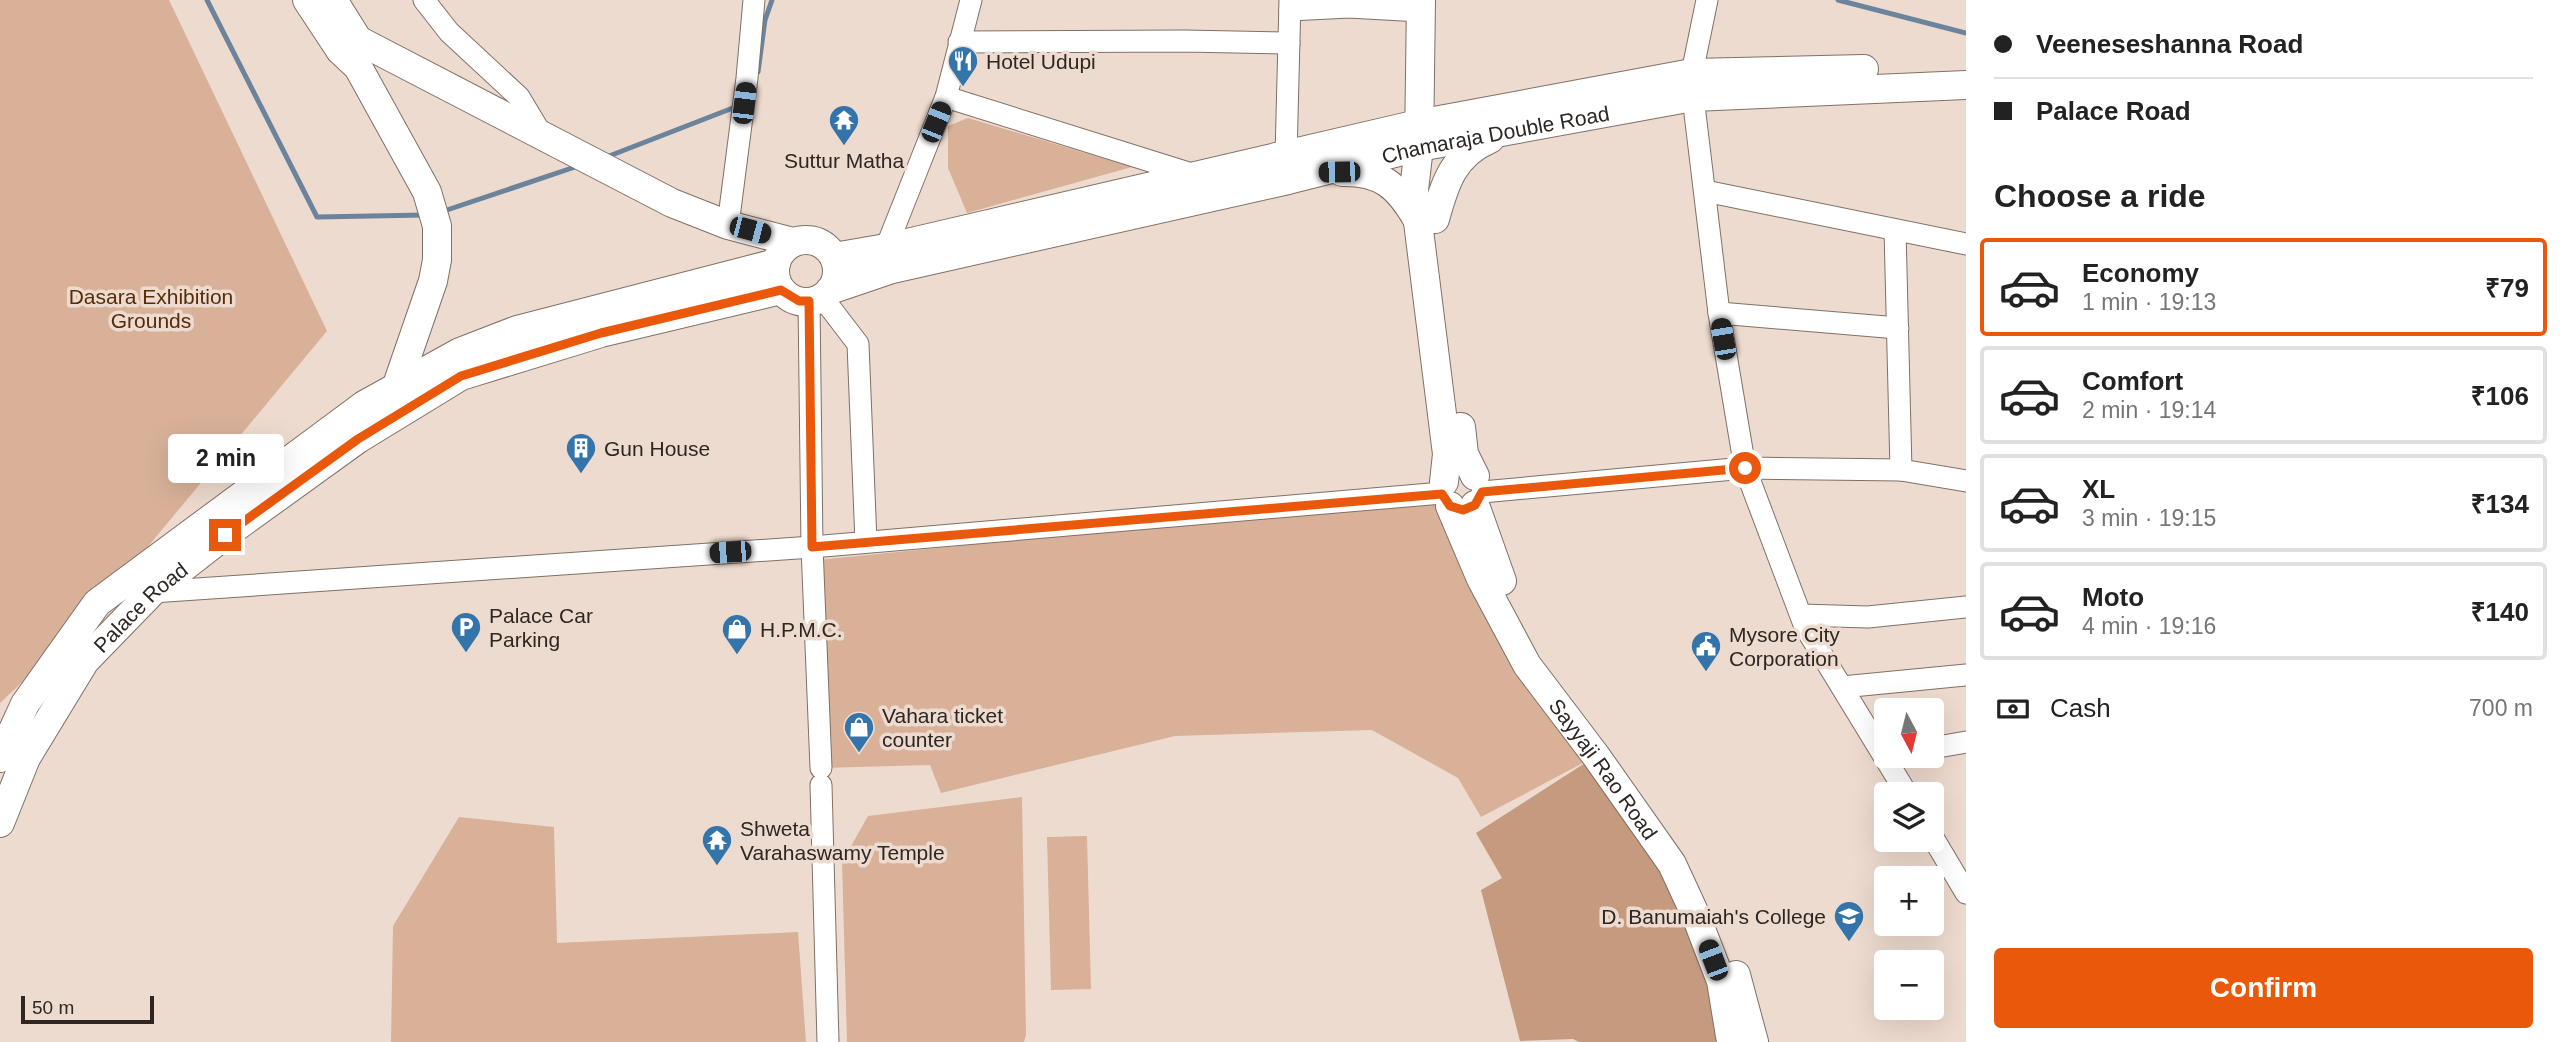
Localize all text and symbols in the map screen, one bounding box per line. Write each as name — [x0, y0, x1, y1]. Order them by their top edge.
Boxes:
text: Veeneseshanna Road — [2036, 29, 2303, 59]
restaurant icon: Hotel Udupi — [946, 44, 980, 88]
place label: Hotel Udupi — [986, 50, 1096, 73]
car — [732, 81, 757, 125]
text: Palace Road — [2036, 96, 2191, 126]
car — [919, 99, 954, 145]
street label: Chamaraja Double Road — [1379, 101, 1611, 167]
temple icon: Suttur Matha — [827, 103, 861, 147]
place label: Suttur Matha — [784, 149, 904, 172]
car — [1318, 161, 1361, 183]
text: Choose a ride — [1994, 178, 2206, 214]
car — [727, 214, 774, 246]
icon: car — [1998, 256, 2061, 319]
text: Economy — [2082, 258, 2199, 288]
text: ₹79 — [2485, 273, 2529, 303]
park label: Dasara Exhibition Grounds — [69, 285, 233, 332]
text: 1 min · 19:13 — [2082, 289, 2216, 315]
car — [1710, 316, 1737, 362]
icon: car — [1998, 364, 2061, 427]
text: Comfort — [2082, 366, 2183, 396]
text: ₹106 — [2471, 381, 2529, 411]
text: 2 min · 19:14 — [2082, 397, 2216, 423]
building icon: Gun House — [564, 431, 598, 475]
callout: 2 min — [167, 434, 283, 482]
place label: Gun House — [604, 437, 710, 460]
text: 2 min — [196, 445, 256, 471]
route start — [1729, 452, 1761, 484]
icon: car — [1998, 472, 2061, 535]
text: XL — [2082, 474, 2115, 504]
text: ₹134 — [2471, 489, 2529, 519]
text: 3 min · 19:15 — [2082, 505, 2216, 531]
route end — [209, 519, 241, 551]
car — [709, 540, 752, 564]
street label: Palace Road — [89, 557, 192, 657]
icon: car — [1998, 580, 2061, 643]
text: Moto — [2082, 582, 2144, 612]
text: ₹140 — [2471, 597, 2529, 627]
place label: Palace Car Parking — [489, 604, 593, 651]
parking icon: Palace Car Parking — [449, 610, 483, 654]
shop icon: H.P.M.C. — [720, 612, 754, 656]
text: 4 min · 19:16 — [2082, 613, 2216, 639]
place label: H.P.M.C. — [760, 618, 842, 641]
place label: Mysore City Corporation — [1729, 623, 1840, 670]
public building icon: Mysore City Corporation — [1689, 629, 1723, 673]
icon: cash — [1994, 690, 2032, 728]
text: Cash — [2050, 693, 2111, 723]
street label: Sayyaji Rao Road — [1545, 694, 1662, 844]
text: 700 m — [2469, 695, 2533, 721]
north arrow — [1874, 698, 1944, 768]
map controls — [1874, 698, 1944, 1020]
place label: Vahara ticket counter — [882, 704, 1003, 751]
shop icon: Vahara ticket counter — [842, 710, 876, 754]
button: layers — [1874, 782, 1944, 852]
place label: Shweta Varahaswamy Temple — [740, 817, 945, 864]
temple icon: Shweta Varahaswamy Temple — [700, 823, 734, 867]
button: + — [1874, 866, 1944, 936]
school or university icon: D. Banumaiah's College — [1832, 899, 1866, 943]
place label: D. Banumaiah's College — [1601, 905, 1826, 928]
car — [1696, 937, 1731, 983]
button: Confirm — [1994, 948, 2533, 1028]
button: − — [1874, 950, 1944, 1020]
scale bar — [21, 993, 154, 1025]
text: 50 m — [32, 997, 74, 1018]

